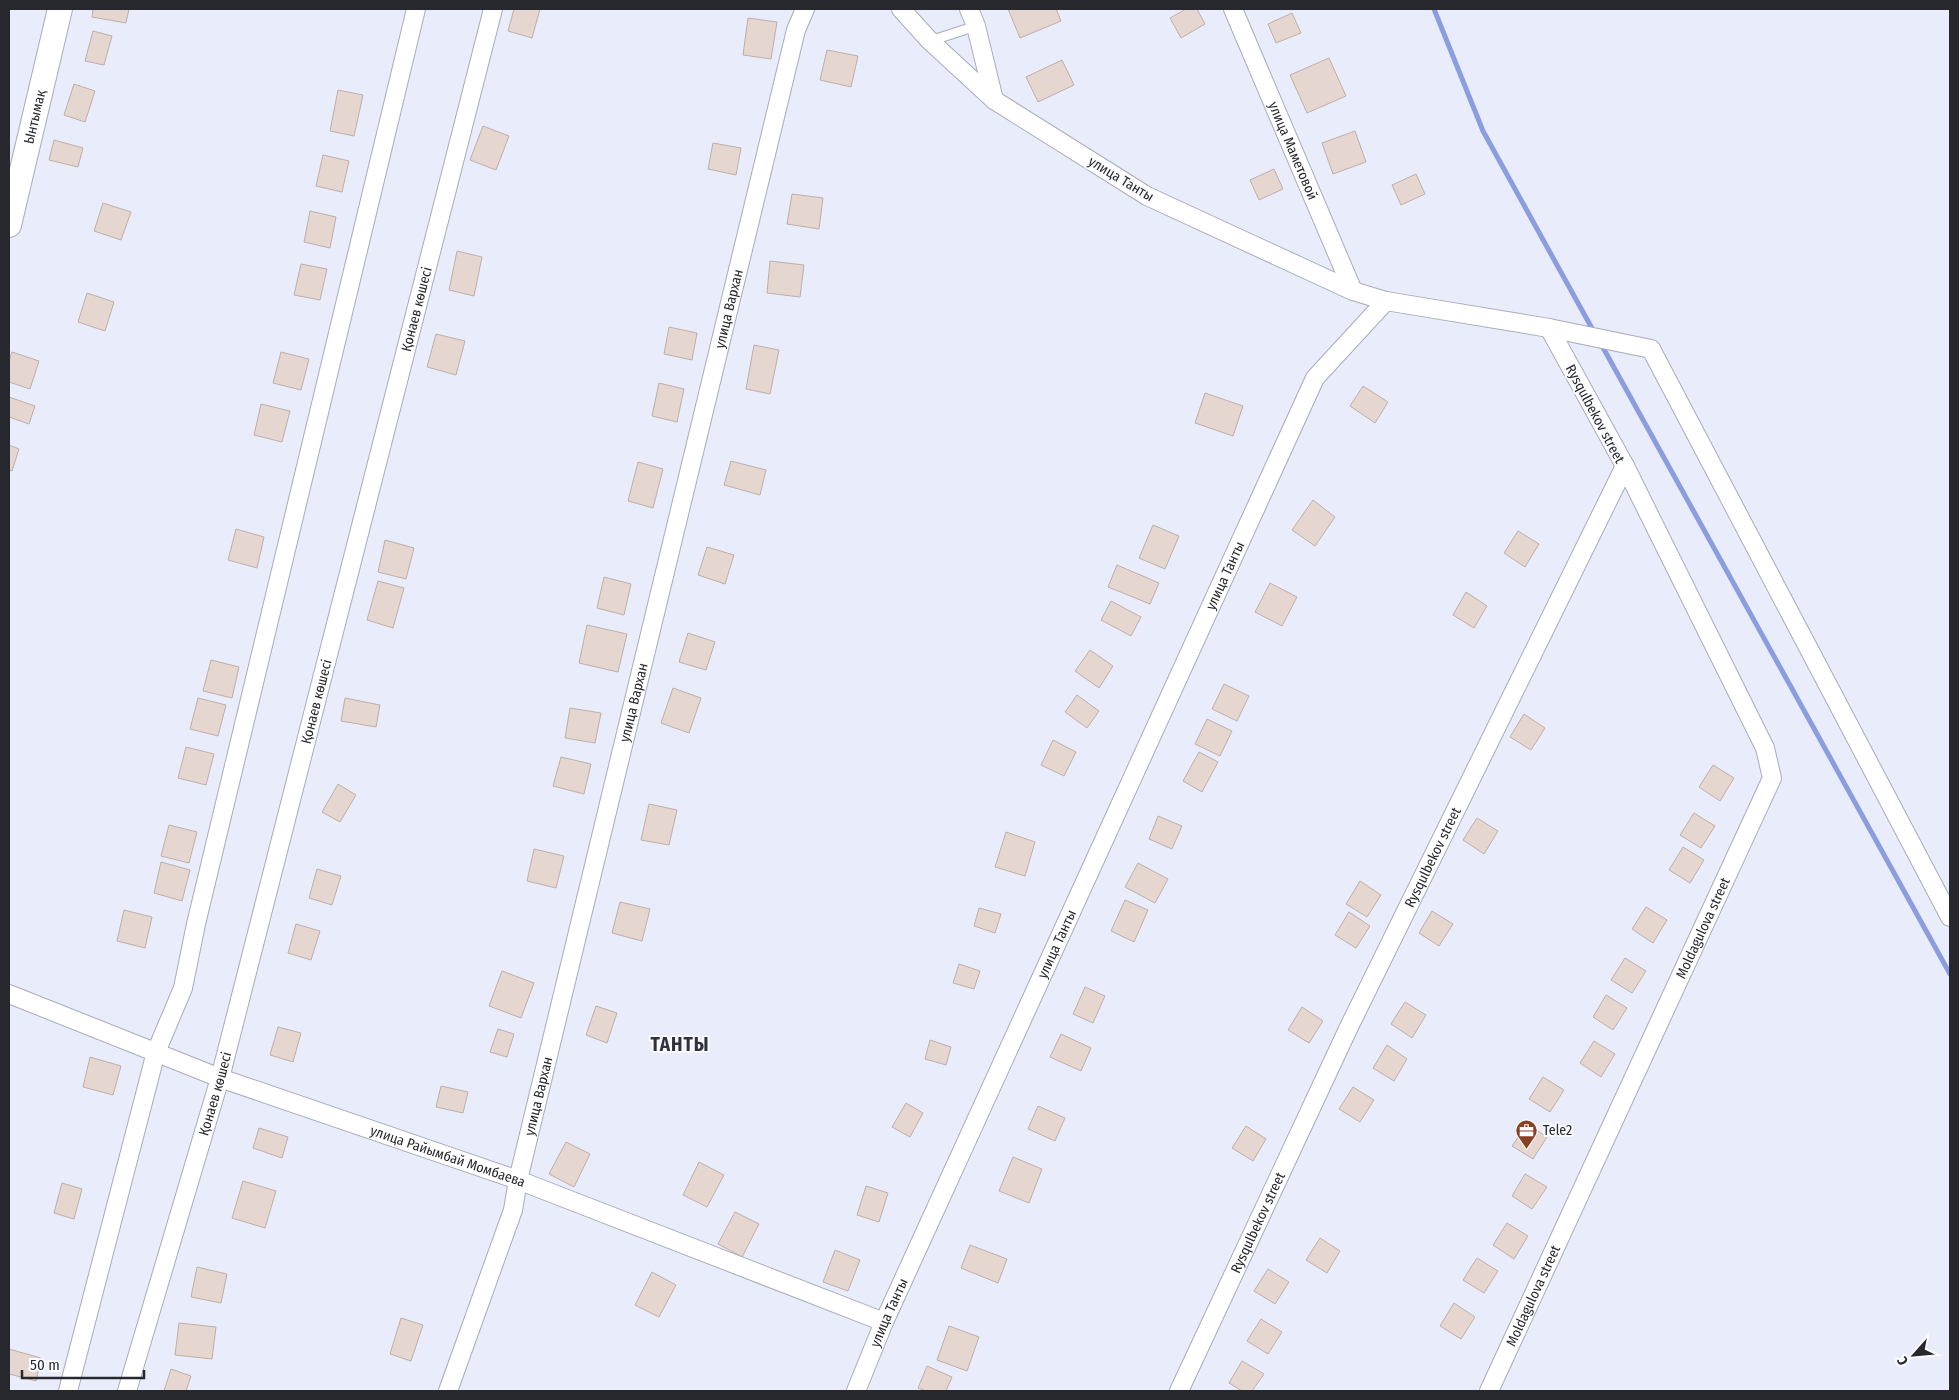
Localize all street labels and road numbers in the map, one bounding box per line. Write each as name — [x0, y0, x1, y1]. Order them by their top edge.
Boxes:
street label: Ынтымақ — [20, 88, 49, 146]
street label: улица Маметовой — [1265, 99, 1322, 202]
street label: улица Танты — [1085, 153, 1157, 205]
street label: Қонаев көшесі — [397, 265, 435, 353]
street label: улица Вархан — [711, 268, 746, 350]
street label: Rysqulbekov street — [1562, 362, 1628, 467]
street label: улица Танты — [1202, 539, 1248, 613]
street label: Қонаев көшесі — [297, 657, 335, 746]
street label: улица Вархан — [616, 661, 651, 744]
street label: Rysqulbekov street — [1401, 804, 1465, 910]
street label: Moldagulova street — [1672, 874, 1734, 981]
street label: улица Танты — [1034, 907, 1080, 981]
street label: Қонаев көшесі — [195, 1050, 235, 1138]
street label: улица Вархан — [521, 1055, 556, 1137]
street label: улица Райымбай Момбаева — [368, 1122, 528, 1191]
street label: Rysqulbekov street — [1227, 1169, 1289, 1276]
street label: Moldagulova street — [1502, 1242, 1564, 1349]
street label: улица Танты — [866, 1275, 911, 1350]

